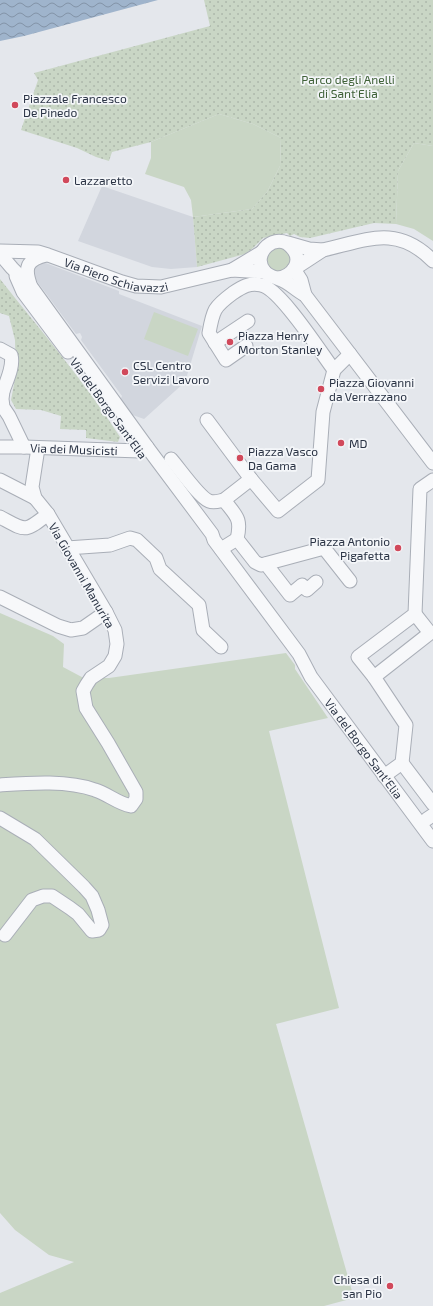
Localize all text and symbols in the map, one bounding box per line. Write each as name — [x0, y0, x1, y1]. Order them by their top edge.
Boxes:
park label: Parco degli Anelli di Sant'Elia — [301, 72, 395, 100]
place label: Piazzale Francesco De Pinedo — [23, 91, 127, 119]
marker: Piazzale Francesco De Pinedo — [10, 100, 20, 110]
place label: Lazzaretto — [74, 173, 133, 187]
marker: Lazzaretto — [61, 175, 71, 185]
street label: Via Piero Schiavazzi — [62, 255, 169, 294]
place label: Piazza Henry Morton Stanley — [238, 328, 323, 356]
marker: Piazza Henry Morton Stanley — [225, 337, 235, 347]
street label: Via del Borgo Sant'Elia — [68, 355, 150, 461]
place label: CSL Centro Servizi Lavoro — [133, 358, 210, 386]
marker: CSL Centro Servizi Lavoro — [120, 367, 130, 377]
place label: Piazza Giovanni da Verrazzano — [329, 375, 414, 403]
marker: Piazza Giovanni da Verrazzano — [316, 384, 326, 394]
place label: MD — [349, 436, 368, 450]
marker: MD — [336, 438, 346, 448]
street label: Via dei Musicisti — [30, 440, 118, 457]
place label: Piazza Vasco Da Gama — [248, 444, 318, 472]
marker: Piazza Vasco Da Gama — [235, 453, 245, 463]
street label: Via Giovanni Manurita — [46, 520, 118, 630]
place label: Piazza Antonio Pigafetta — [310, 534, 390, 562]
marker: Piazza Antonio Pigafetta — [393, 543, 403, 553]
street label: Via del Borgo Sant'Elia — [322, 696, 406, 801]
place label: Chiesa di san Pio — [334, 1272, 382, 1300]
marker: Chiesa di san Pio — [385, 1281, 395, 1291]

